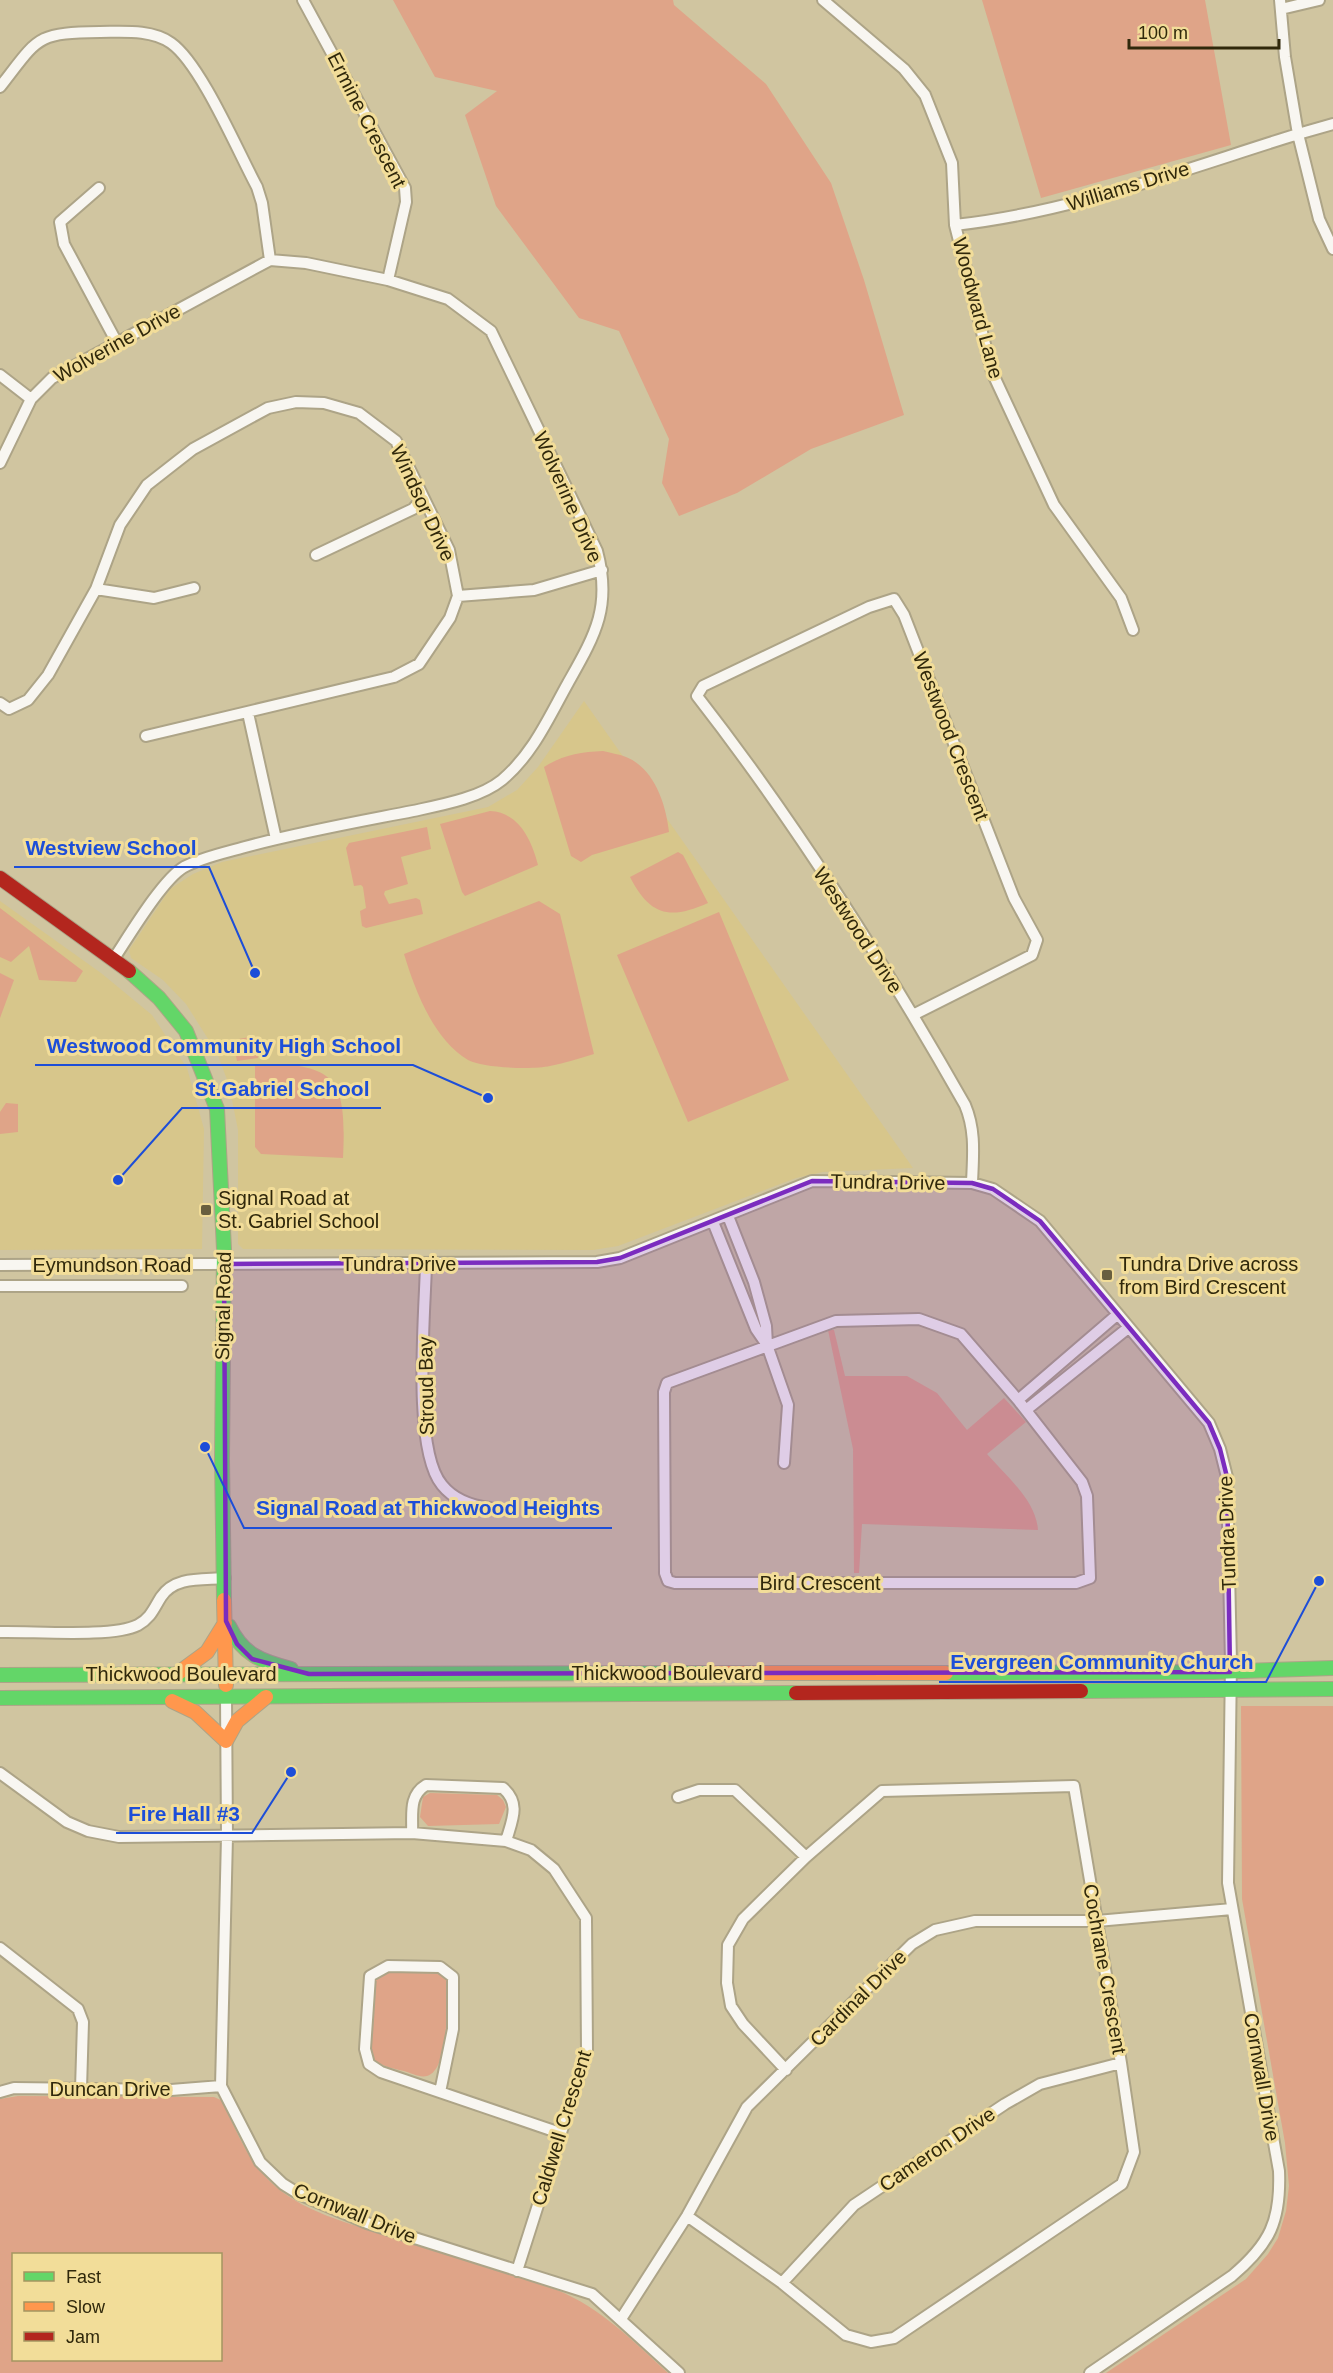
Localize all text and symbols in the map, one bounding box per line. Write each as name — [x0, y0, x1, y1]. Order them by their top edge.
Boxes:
scale bar — [1129, 12, 1279, 50]
text: 100 m — [1138, 23, 1188, 43]
street label: Ermine Crescent — [323, 49, 411, 192]
street label: Williams Drive — [1064, 157, 1192, 215]
street label: Woodward Lane — [949, 235, 1007, 381]
street label: Wolverine Drive — [50, 299, 184, 387]
street label: Wolverine Drive — [529, 428, 607, 566]
street label: Windsor Drive — [386, 441, 460, 565]
street label: Westwood Crescent — [909, 649, 993, 824]
callout: Westview School — [14, 828, 209, 867]
text: Westview School — [25, 836, 197, 859]
street label: Westwood Drive — [809, 863, 907, 997]
callout: Westwood Community High School — [35, 1026, 413, 1065]
text: Westwood Community High School — [47, 1034, 401, 1057]
callout: St.Gabriel School — [182, 1069, 381, 1108]
text: St.Gabriel School — [194, 1077, 370, 1100]
street label: Tundra Drive — [830, 1170, 946, 1194]
place label: Signal Road at St. Gabriel School — [218, 1187, 379, 1232]
marker: Signal Road at St. Gabriel School — [199, 1203, 213, 1217]
street label: Signal Road — [211, 1251, 235, 1361]
street label: Tundra Drive — [342, 1253, 456, 1275]
place label: Tundra Drive across from Bird Crescent — [1119, 1253, 1298, 1298]
street label: Eymundson Road — [33, 1254, 191, 1276]
marker: Tundra Drive across from Bird Crescent — [1100, 1268, 1114, 1282]
street label: Stroud Bay — [414, 1336, 438, 1436]
street label: Tundra Drive — [1214, 1475, 1240, 1591]
callout: Signal Road at Thickwood Heights — [244, 1489, 612, 1528]
text: Signal Road at Thickwood Heights — [256, 1496, 600, 1519]
street label: Bird Crescent — [759, 1572, 881, 1594]
callout: Evergreen Community Church — [939, 1643, 1266, 1682]
text: Evergreen Community Church — [950, 1650, 1254, 1673]
street label: Thickwood Boulevard — [571, 1662, 763, 1684]
street label: Thickwood Boulevard — [85, 1663, 277, 1685]
callout: Fire Hall #3 — [116, 1794, 252, 1833]
text: Fire Hall #3 — [128, 1802, 240, 1825]
street label: Cochrane Crescent — [1079, 1882, 1131, 2056]
street label: Cardinal Drive — [805, 1945, 911, 2051]
street label: Cornwall Drive — [1240, 2011, 1284, 2143]
street label: Caldwell Crescent — [527, 2047, 595, 2208]
street label: Duncan Drive — [49, 2078, 171, 2100]
street label: Cameron Drive — [875, 2102, 999, 2196]
street label: Cornwall Drive — [291, 2178, 419, 2248]
legend — [12, 2253, 222, 2361]
text: Fast — [66, 2267, 101, 2287]
text: Slow — [66, 2297, 106, 2317]
text: Jam — [66, 2327, 100, 2347]

